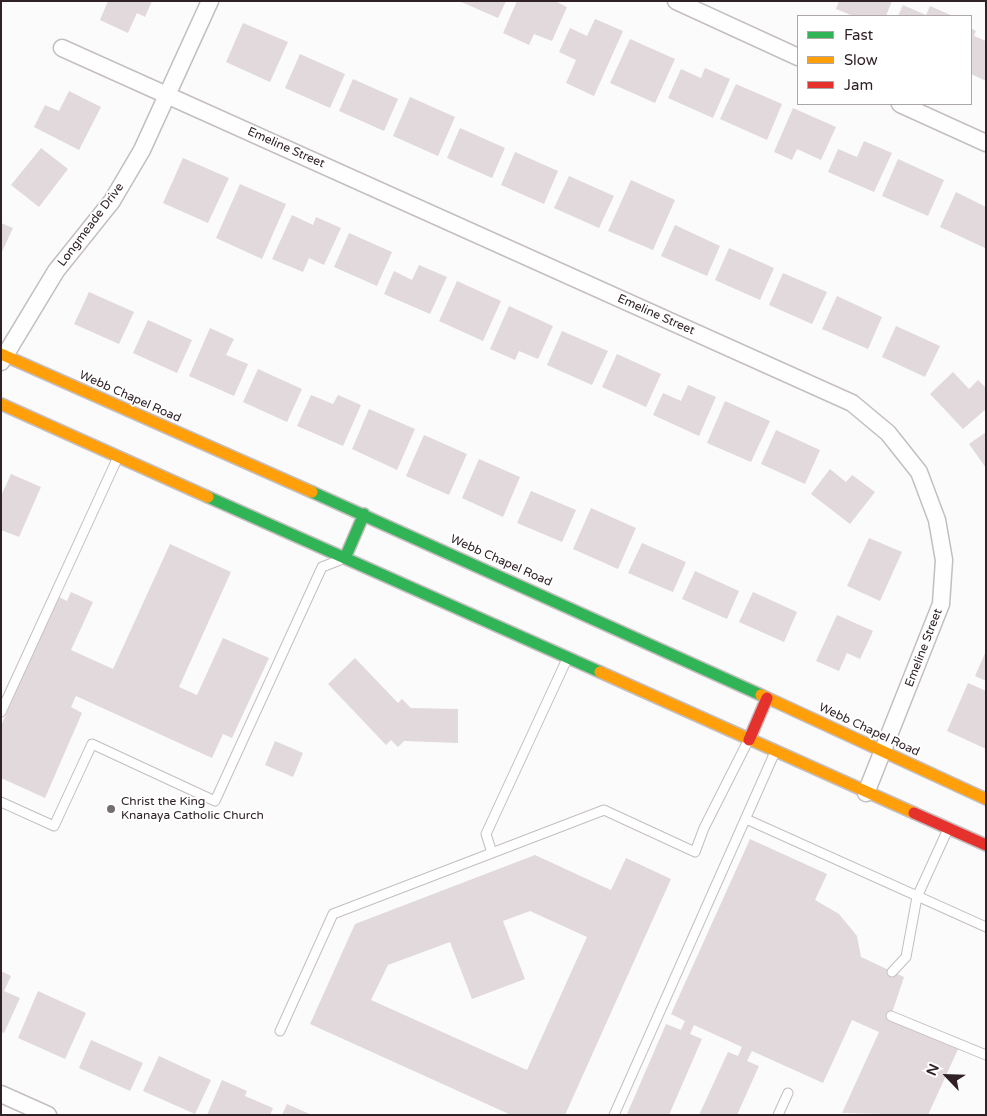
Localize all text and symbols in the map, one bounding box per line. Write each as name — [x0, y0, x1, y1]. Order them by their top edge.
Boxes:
legend — [797, 15, 972, 105]
text: Fast — [844, 26, 873, 44]
text: Slow — [844, 51, 878, 69]
text: Jam — [844, 76, 873, 94]
street label: Emeline Street — [245, 125, 327, 171]
street label: Longmeade Drive — [55, 180, 127, 270]
street label: Emeline Street — [615, 292, 697, 338]
street label: Webb Chapel Road — [77, 368, 183, 426]
street label: Webb Chapel Road — [448, 532, 554, 590]
street label: Emeline Street — [902, 607, 946, 689]
street label: Webb Chapel Road — [816, 700, 922, 760]
place label: Christ the King Knanaya Catholic Church — [121, 795, 264, 823]
marker: Christ the King Knanaya Catholic Church — [105, 803, 117, 815]
north arrow — [922, 1051, 972, 1101]
text: N — [923, 1061, 943, 1078]

